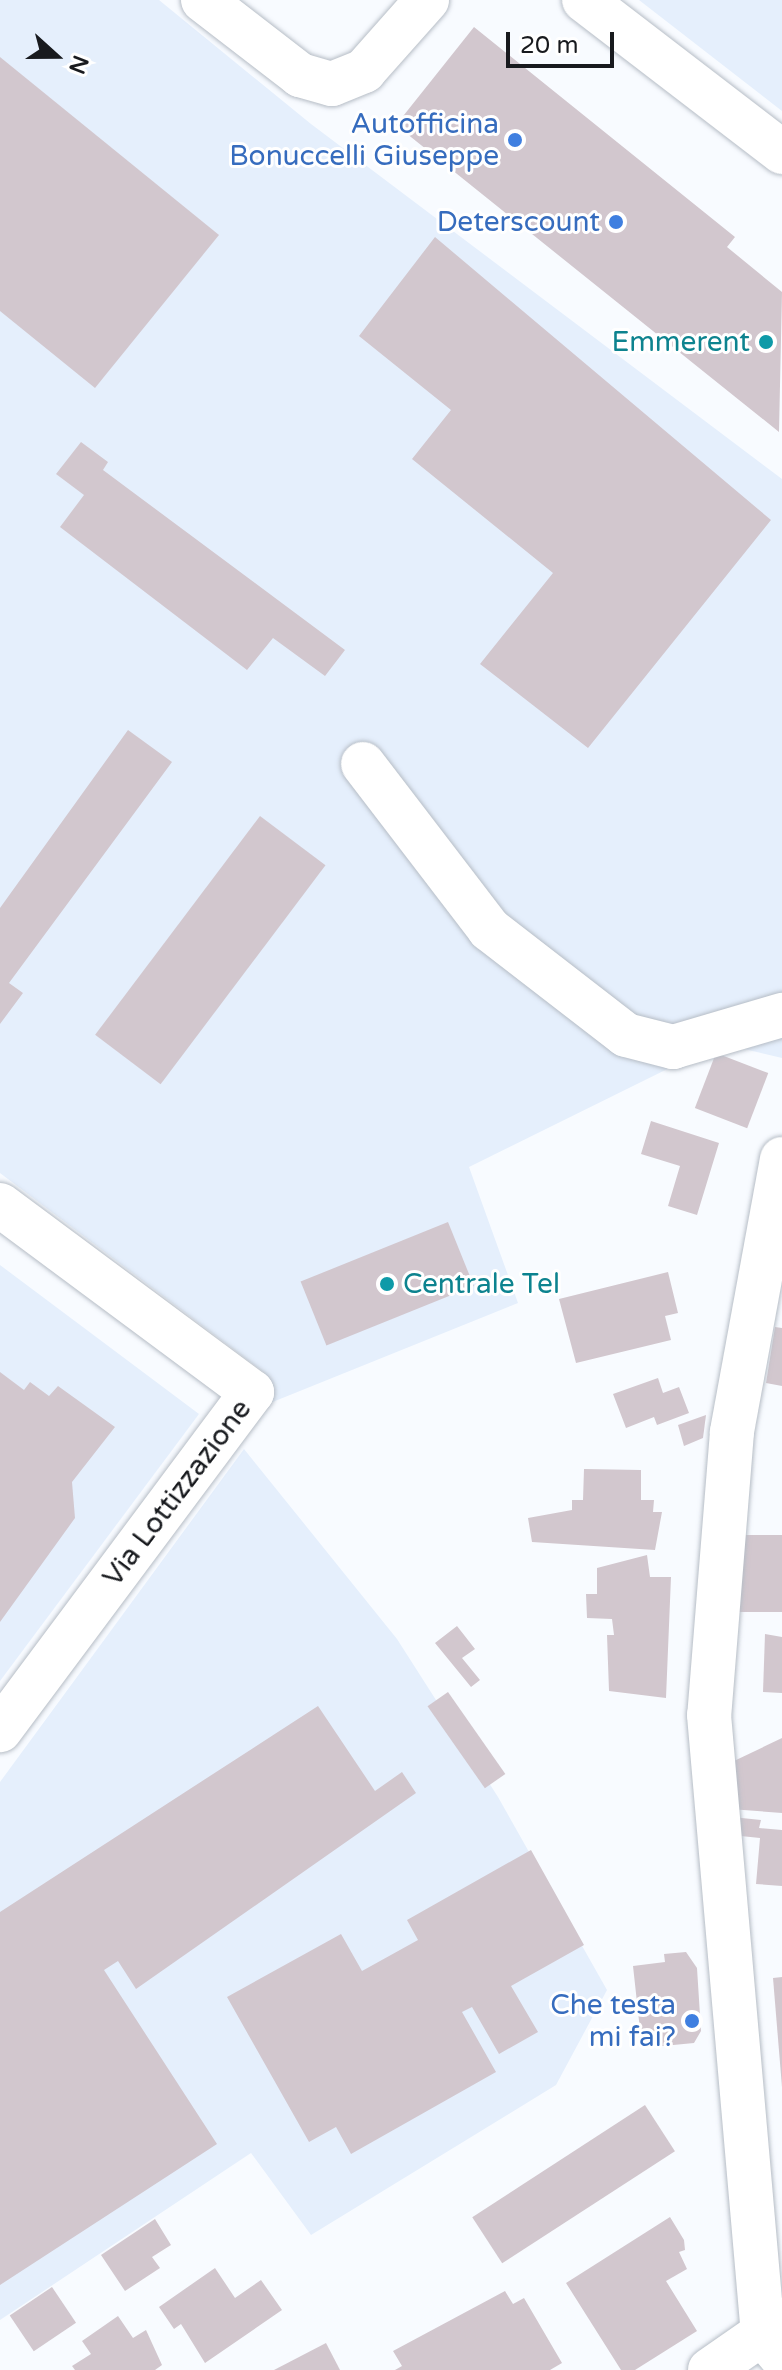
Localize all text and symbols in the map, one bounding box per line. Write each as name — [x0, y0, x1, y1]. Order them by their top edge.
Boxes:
north arrow — [16, 16, 96, 96]
scale bar — [510, 16, 618, 66]
text: 20 m — [520, 31, 578, 60]
text: N — [63, 52, 94, 78]
place label: Autofficina Bonuccelli Giuseppe — [229, 107, 499, 173]
marker: Autofficina Bonuccelli Giuseppe — [506, 131, 524, 149]
place label: Deterscount — [437, 205, 600, 239]
marker: Deterscount — [607, 213, 625, 231]
place label: Emmerent — [612, 325, 750, 359]
marker: Emmerent — [757, 333, 775, 351]
place label: Centrale Tel — [403, 1267, 560, 1301]
marker: Centrale Tel — [378, 1275, 396, 1293]
street label: Via Lottizzazione — [96, 1393, 258, 1593]
place label: Che testa mi fai? — [550, 1988, 676, 2054]
marker: Che testa mi fai? — [683, 2012, 701, 2030]

